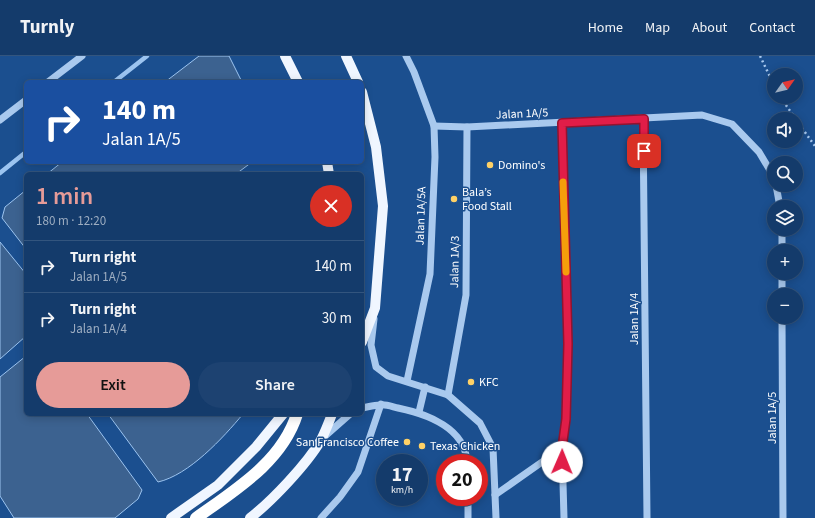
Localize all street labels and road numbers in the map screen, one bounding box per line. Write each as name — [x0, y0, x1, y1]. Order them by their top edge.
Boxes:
street label: Jalan 1A/5 — [495, 104, 549, 124]
street label: Jalan 1A/5A — [411, 186, 431, 246]
street label: Jalan 1A/3 — [446, 236, 464, 288]
street label: Jalan 1A/4 — [626, 293, 643, 345]
street label: Jalan 1A/5 — [764, 392, 781, 444]

